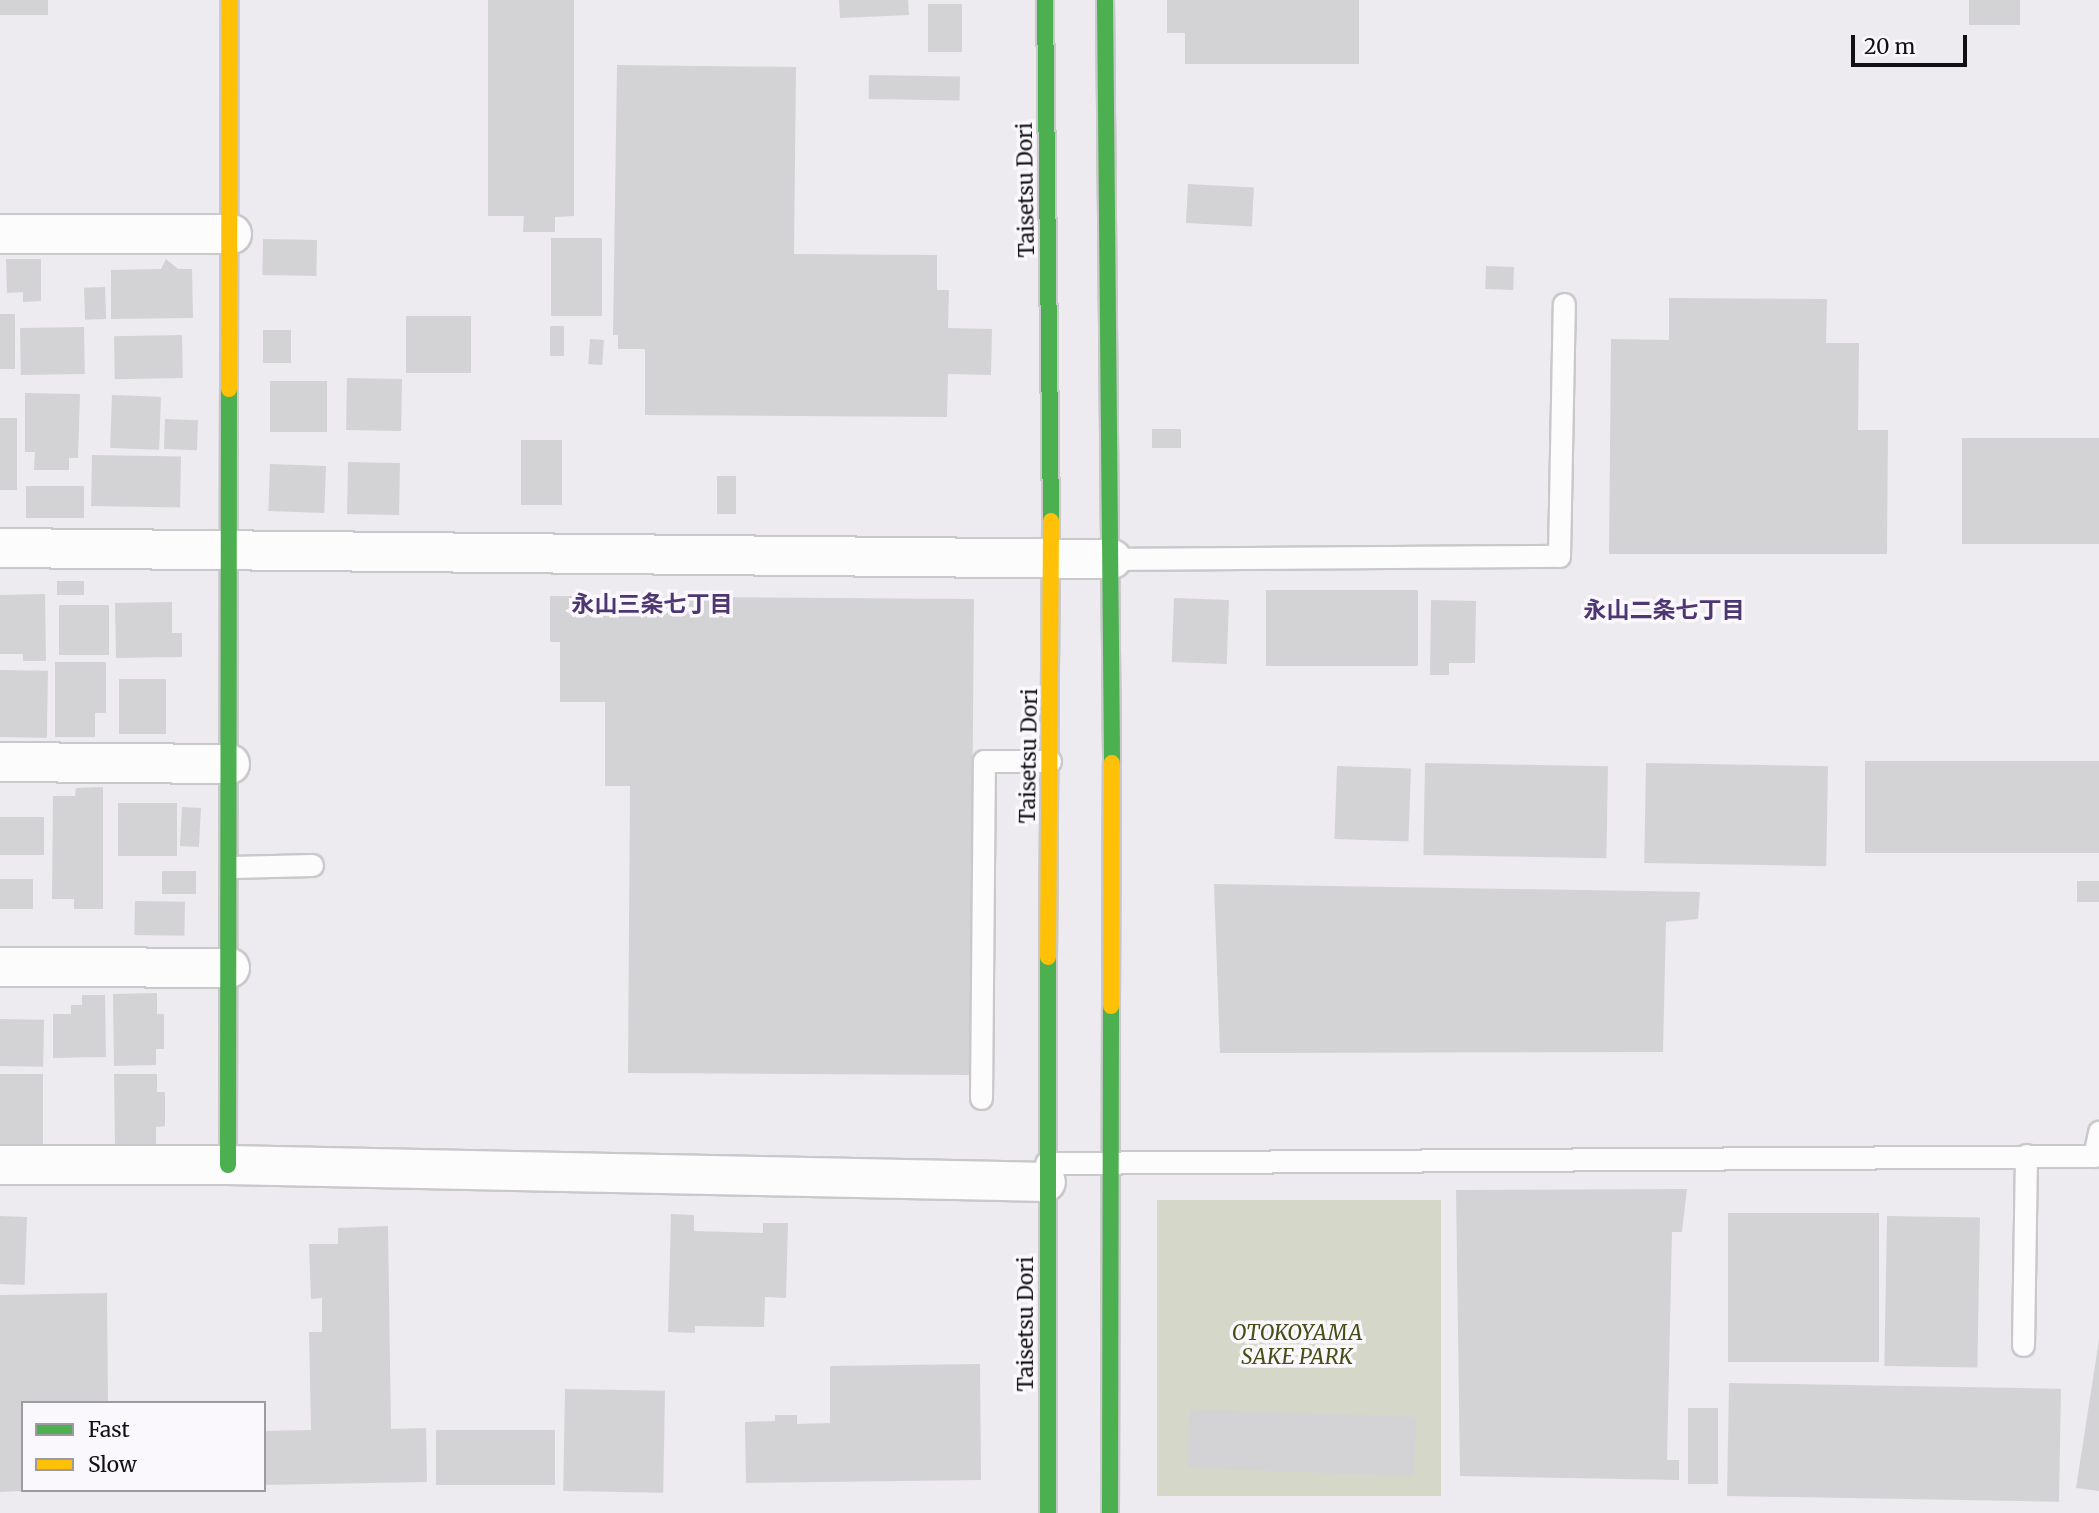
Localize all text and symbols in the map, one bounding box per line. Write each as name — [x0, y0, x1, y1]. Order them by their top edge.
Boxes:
scale bar — [1854, 21, 1969, 65]
text: 20 m — [1864, 33, 1915, 60]
street label: Taisetsu Dori — [1012, 122, 1040, 258]
district label: 永山三条七丁目 — [572, 590, 732, 618]
district label: 永山二条七丁目 — [1584, 596, 1744, 624]
street label: Taisetsu Dori — [1015, 688, 1043, 824]
street label: Taisetsu Dori — [1013, 1256, 1039, 1392]
park label: OTOKOYAMA SAKE PARK — [1232, 1320, 1362, 1370]
legend — [21, 1401, 266, 1492]
text: Fast — [88, 1416, 130, 1443]
text: Slow — [88, 1451, 137, 1478]

